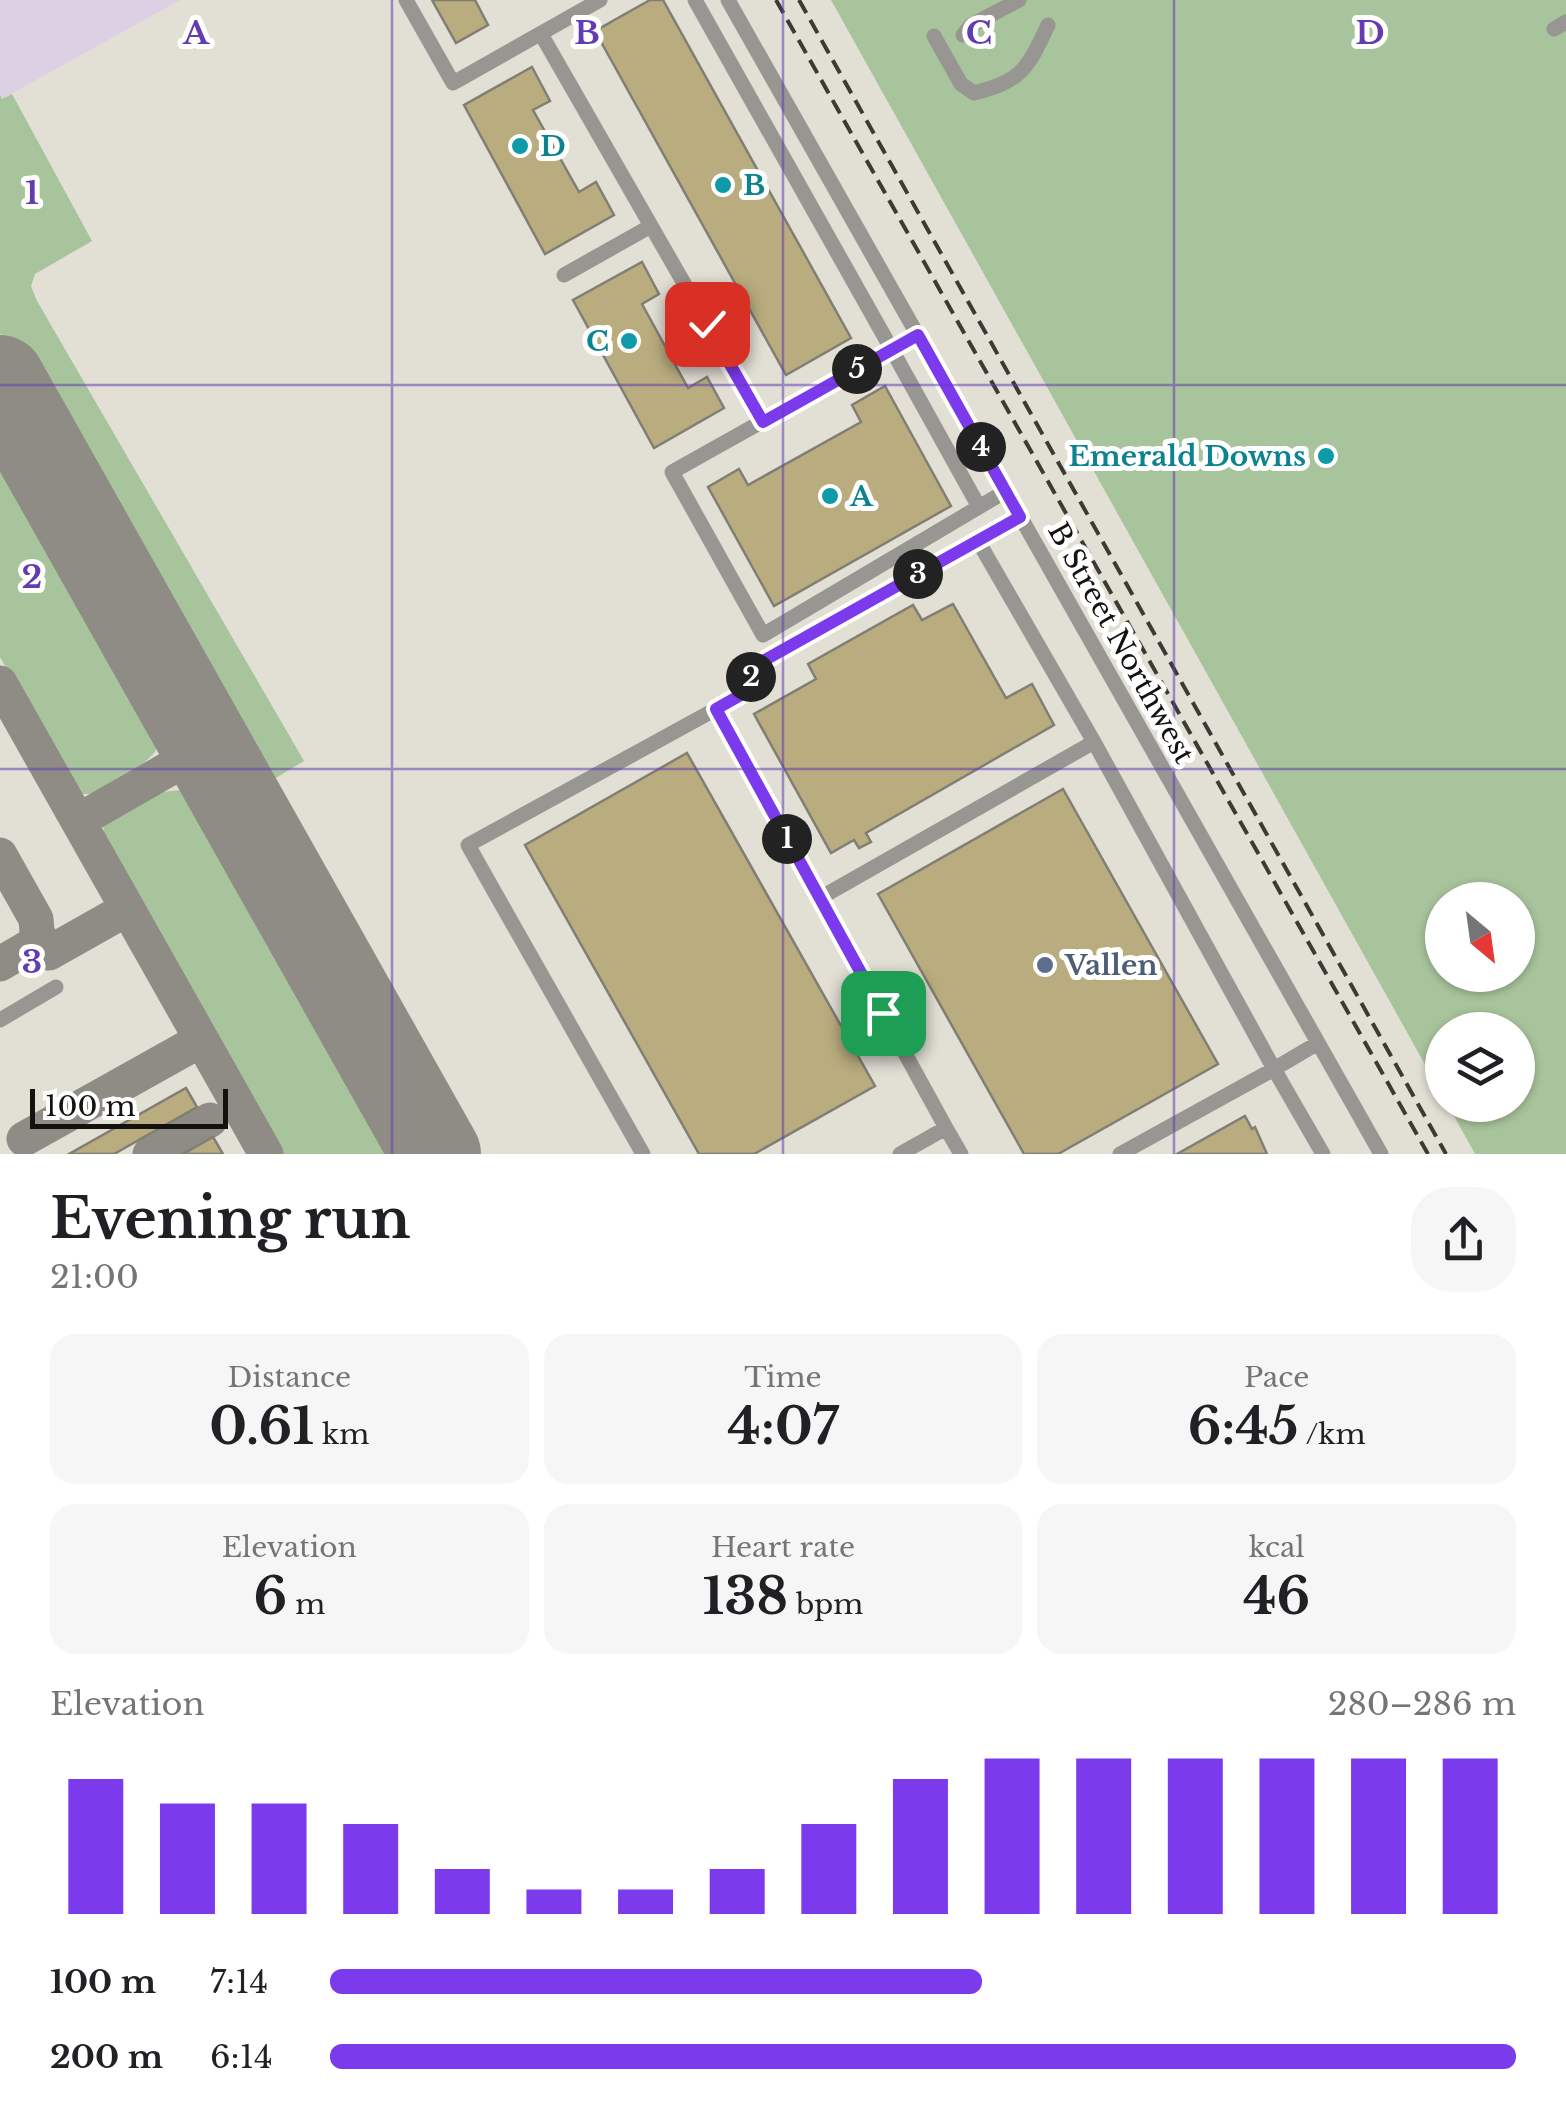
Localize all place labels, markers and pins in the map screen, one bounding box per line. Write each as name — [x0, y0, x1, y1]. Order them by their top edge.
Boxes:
place label: D — [540, 129, 566, 164]
marker: D — [509, 135, 531, 157]
place label: B — [743, 168, 765, 203]
marker: B — [712, 174, 734, 196]
pin — [665, 282, 750, 367]
place label: C — [586, 324, 609, 359]
marker: C — [618, 330, 640, 352]
pin: 5 — [832, 344, 882, 394]
pin: 4 — [956, 422, 1006, 472]
place label: Emerald Downs — [1068, 439, 1306, 474]
marker: Emerald Downs — [1315, 445, 1337, 467]
place label: A — [849, 479, 874, 514]
marker: A — [819, 485, 841, 507]
pin: 3 — [893, 549, 943, 599]
pin: 2 — [726, 652, 776, 702]
pin: 1 — [762, 814, 812, 864]
place label: Vallen — [1064, 948, 1158, 983]
marker: Vallen — [1034, 954, 1056, 976]
pin — [841, 971, 926, 1056]

